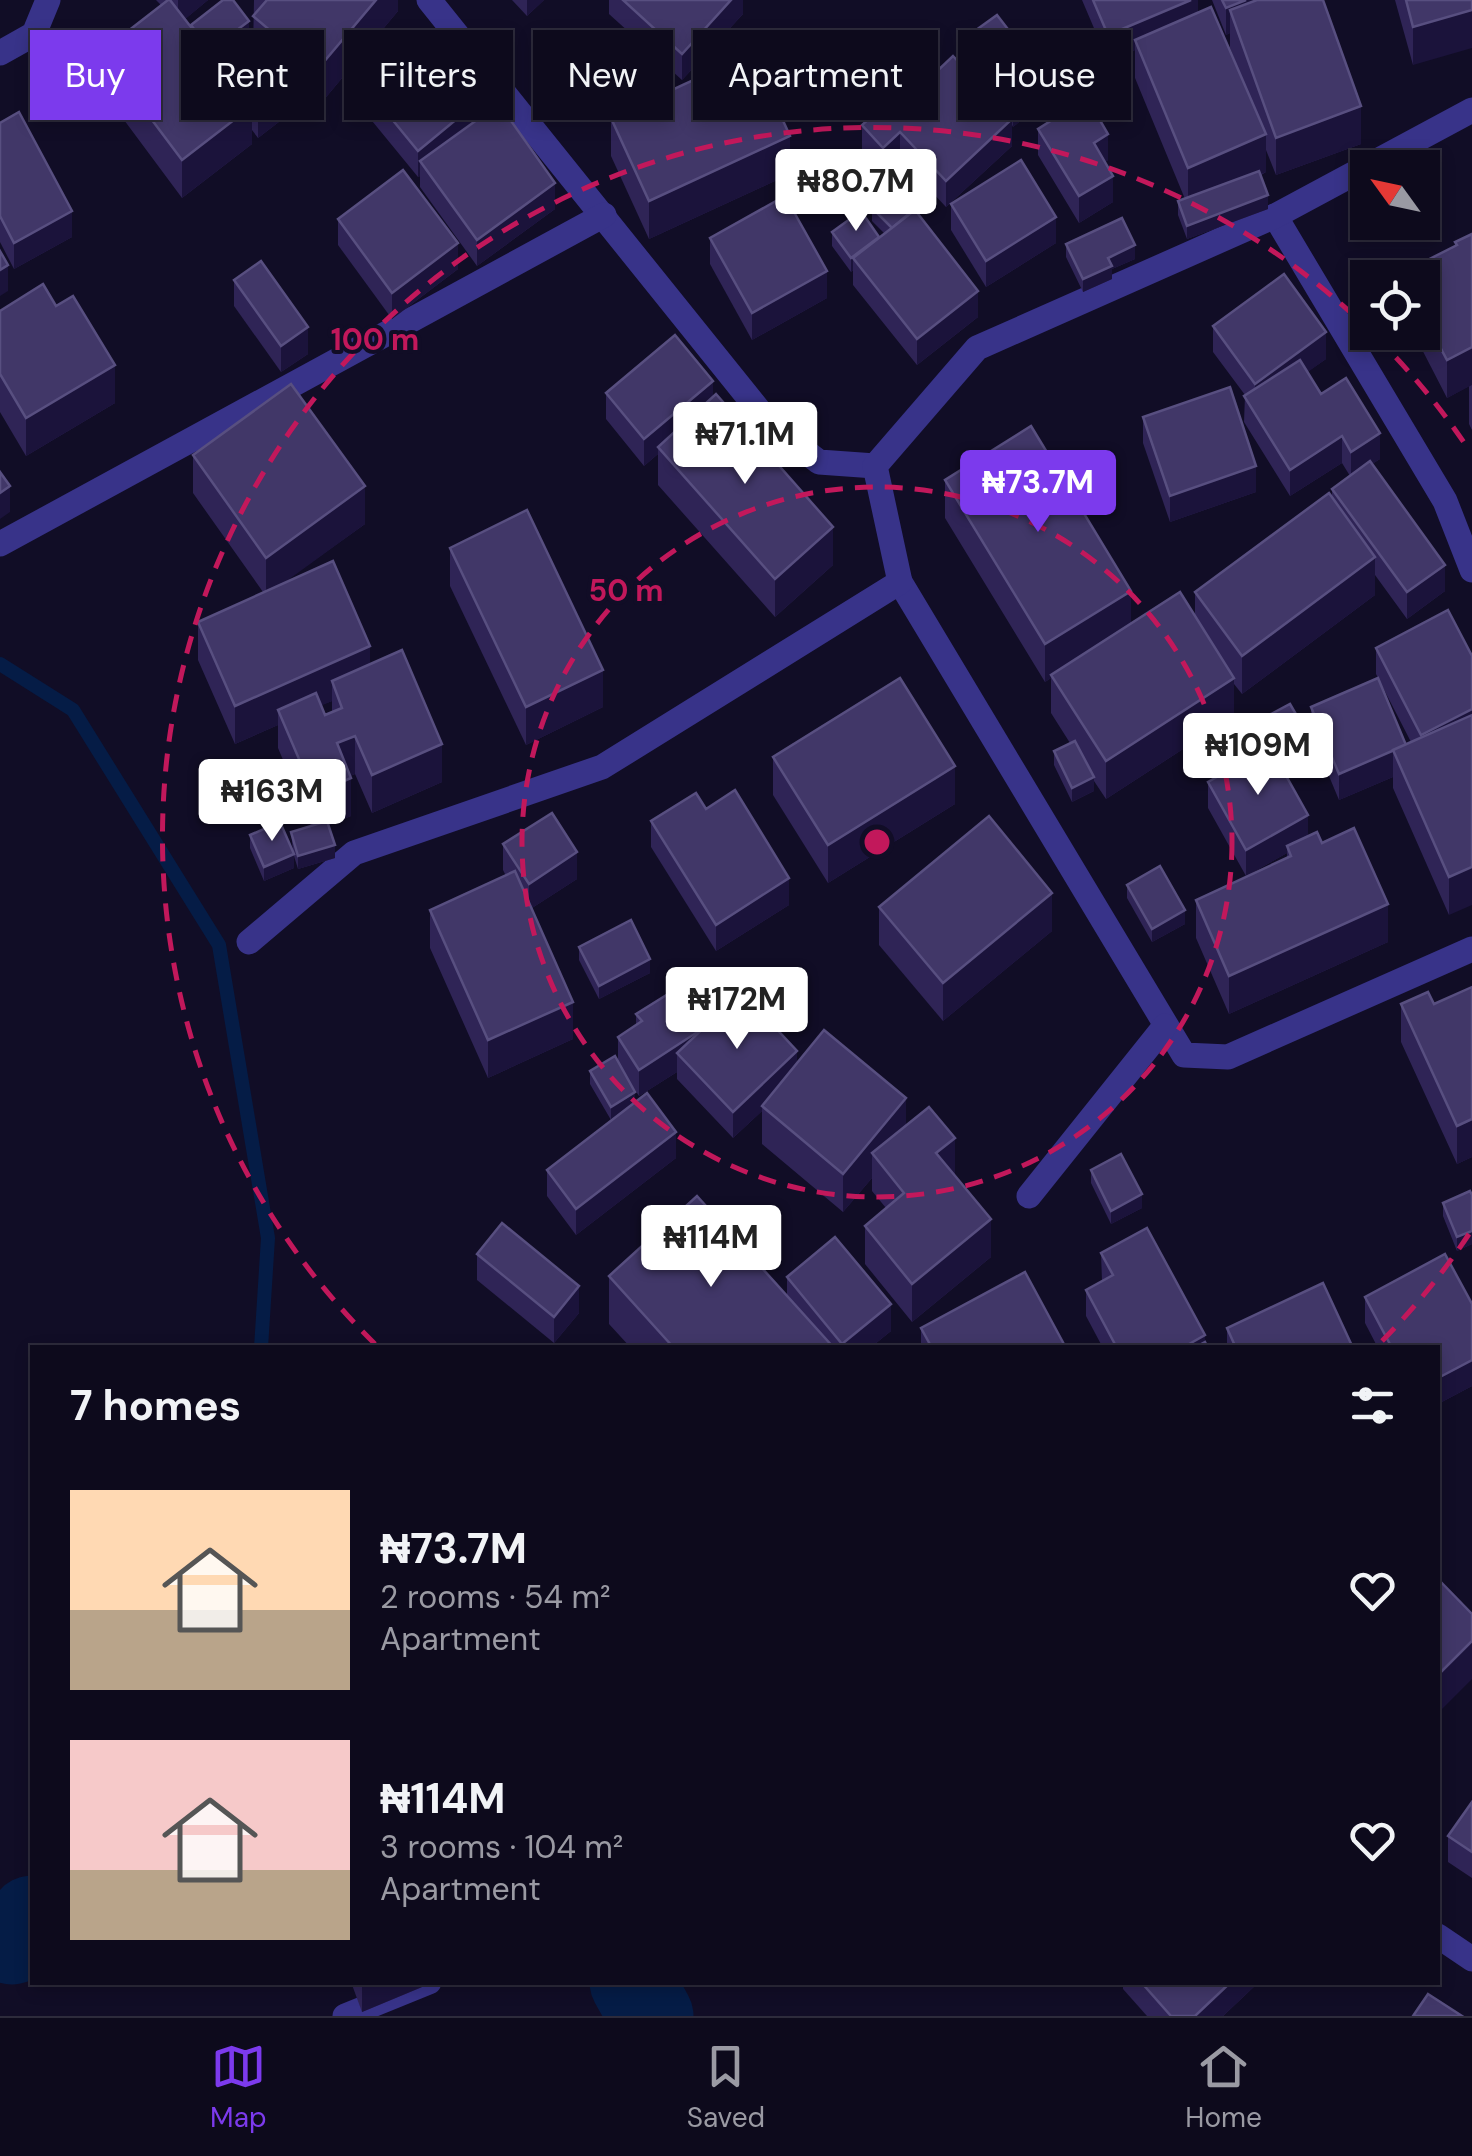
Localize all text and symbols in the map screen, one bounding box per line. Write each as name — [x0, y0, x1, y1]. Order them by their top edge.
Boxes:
chip: Buy — [30, 30, 161, 120]
chip: Rent — [181, 30, 324, 120]
chip: Filters — [344, 30, 513, 120]
chip: New — [533, 30, 673, 120]
chip: Apartment — [693, 30, 938, 120]
chip: House — [958, 30, 1131, 120]
pin: ₦80.7M — [775, 149, 937, 234]
north arrow — [1350, 150, 1440, 240]
map controls — [1350, 150, 1440, 350]
text: ₦80.7M — [797, 160, 915, 202]
button: locate — [1350, 260, 1440, 350]
text: 100 m — [331, 320, 419, 359]
pin: ₦71.1M — [664, 402, 826, 487]
text: ₦71.1M — [695, 413, 795, 455]
pin: ₦73.7M — [957, 450, 1119, 535]
text: ₦73.7M — [982, 461, 1094, 503]
text: 50 m — [588, 571, 664, 610]
pin: ₦109M — [1188, 713, 1328, 798]
text: ₦109M — [1205, 724, 1311, 766]
pin: ₦163M — [202, 759, 342, 844]
text: ₦163M — [221, 770, 323, 812]
centre of rings — [859, 824, 895, 860]
pin: ₦172M — [667, 967, 807, 1052]
text: ₦172M — [688, 978, 786, 1020]
pin: ₦114M — [641, 1205, 781, 1290]
text: ₦114M — [663, 1216, 759, 1258]
text: 7 homes — [70, 1378, 241, 1433]
icon: filters — [1345, 1378, 1400, 1433]
text: ₦73.7M — [380, 1521, 527, 1576]
icon: home — [150, 1530, 270, 1650]
icon: heart — [1345, 1563, 1400, 1618]
text: 2 rooms · 54 m² — [380, 1576, 611, 1618]
text: Apartment — [380, 1618, 541, 1660]
text: ₦114M — [380, 1771, 505, 1826]
icon: home — [150, 1780, 270, 1900]
icon: heart — [1345, 1813, 1400, 1868]
text: 3 rooms · 104 m² — [380, 1826, 623, 1868]
text: Apartment — [380, 1868, 541, 1910]
tab: Map — [210, 2039, 266, 2136]
tab: Saved — [687, 2039, 765, 2136]
tab: Home — [1185, 2039, 1262, 2136]

